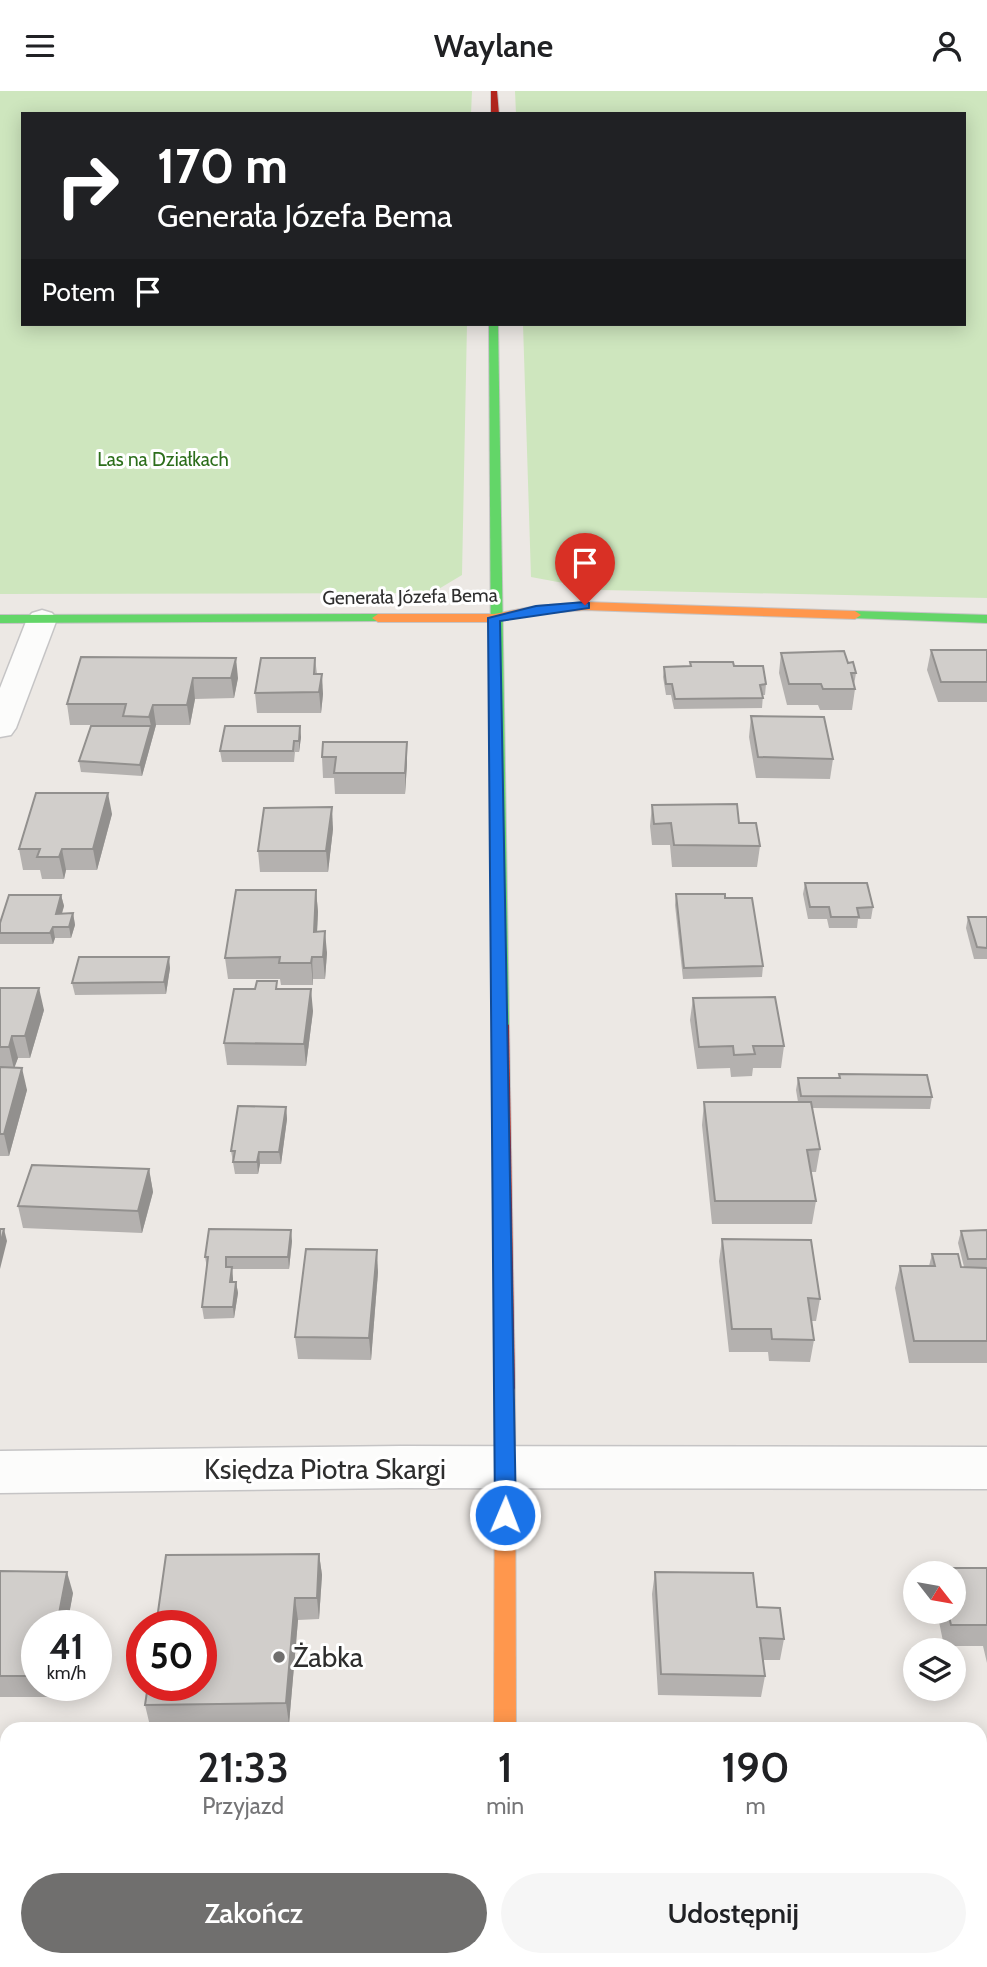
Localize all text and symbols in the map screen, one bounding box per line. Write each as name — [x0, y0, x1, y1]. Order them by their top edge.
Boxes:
text: Waylane — [434, 26, 553, 65]
icon: menu — [21, 27, 59, 65]
icon: person — [928, 27, 966, 65]
text: 170 m — [157, 136, 288, 195]
icon: right — [42, 140, 133, 231]
text: Generała Józefa Bema — [157, 196, 452, 235]
icon: arrive — [129, 273, 167, 311]
text: Potem — [42, 276, 115, 308]
park label: Las na Działkach — [97, 448, 229, 471]
pin — [555, 533, 615, 605]
icon: arrive — [566, 544, 604, 582]
street label: Generała Józefa Bema — [322, 583, 498, 610]
street label: Księdza Piotra Skargi — [204, 1452, 446, 1486]
position arrow — [468, 1478, 542, 1552]
north arrow — [903, 1561, 966, 1624]
map controls — [903, 1561, 966, 1701]
speed limit sign: 50 — [126, 1610, 217, 1701]
text: 41 — [49, 1625, 84, 1668]
button: layers — [903, 1638, 966, 1701]
place label: Żabka — [293, 1640, 364, 1674]
marker: Żabka — [271, 1649, 287, 1665]
text: km/h — [47, 1662, 86, 1684]
text: 21:33 — [197, 1741, 289, 1793]
text: 1 — [498, 1741, 513, 1793]
text: 190 — [722, 1741, 790, 1793]
text: Przyjazd — [202, 1792, 284, 1820]
text: min — [486, 1792, 524, 1820]
text: m — [745, 1792, 766, 1820]
button: Zakończ — [21, 1873, 487, 1953]
button: Udostępnij — [501, 1873, 966, 1953]

